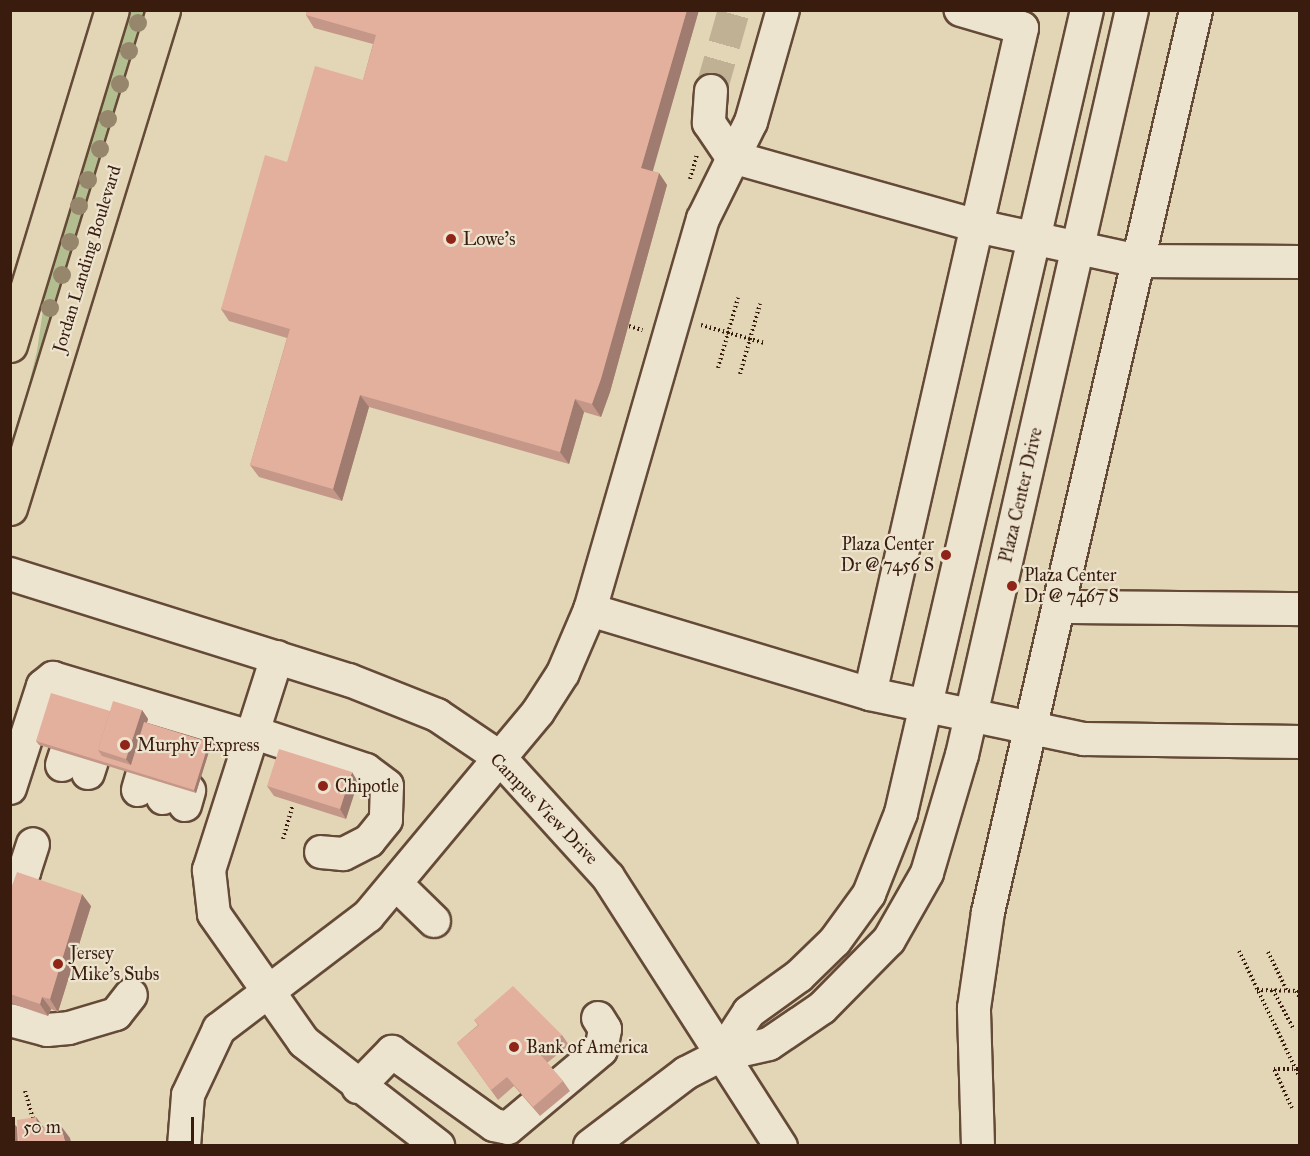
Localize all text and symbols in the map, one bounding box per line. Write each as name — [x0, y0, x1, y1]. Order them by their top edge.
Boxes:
street label: Jordan Landing Boulevard — [48, 163, 126, 355]
place label: Lowe's — [463, 228, 515, 250]
marker: Lowe's — [444, 232, 458, 246]
street label: Plaza Center Drive — [995, 425, 1047, 565]
place label: Plaza Center Dr @ 7456 S — [840, 534, 934, 576]
marker: Plaza Center Dr @ 7456 S — [939, 548, 953, 562]
place label: Plaza Center Dr @ 7467 S — [1024, 565, 1119, 608]
marker: Plaza Center Dr @ 7467 S — [1005, 579, 1019, 593]
place label: Murphy Express — [137, 734, 260, 756]
marker: Murphy Express — [118, 738, 132, 752]
street label: Campus View Drive — [485, 749, 603, 869]
place label: Chipotle — [335, 775, 399, 797]
marker: Chipotle — [316, 779, 330, 793]
place label: Jersey Mike's Subs — [70, 943, 159, 986]
marker: Jersey Mike's Subs — [51, 957, 65, 971]
place label: Bank of America — [526, 1036, 648, 1058]
marker: Bank of America — [507, 1040, 521, 1054]
scale bar — [15, 1105, 196, 1143]
text: 50 m — [23, 1116, 61, 1138]

